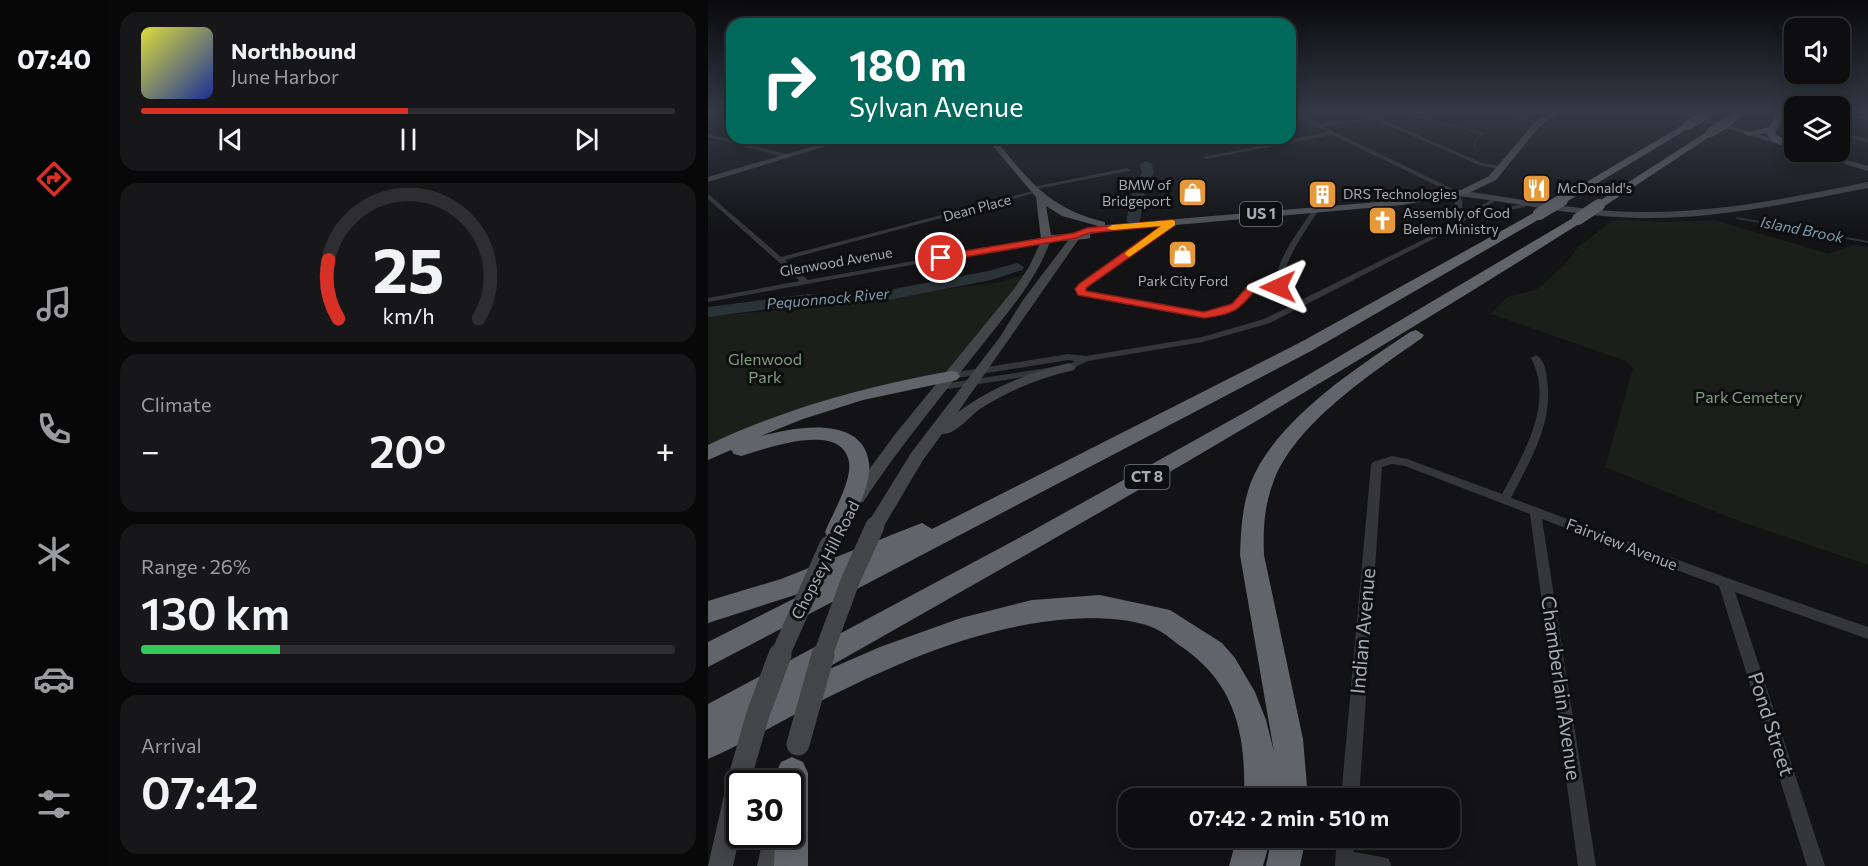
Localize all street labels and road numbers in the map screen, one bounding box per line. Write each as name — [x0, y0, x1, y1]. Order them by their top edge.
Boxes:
street label: Dean Place — [941, 190, 1013, 225]
road number: US 1 — [1240, 202, 1282, 226]
street label: Glenwood Avenue — [778, 243, 894, 280]
road number: CT 8 — [1124, 465, 1170, 489]
street label: Chopsey Hill Road — [786, 497, 863, 622]
street label: Fairview Avenue — [1564, 514, 1680, 573]
street label: Indian Avenue — [1345, 567, 1379, 695]
street label: Chamberlain Avenue — [1537, 594, 1587, 782]
street label: Pond Street — [1744, 669, 1800, 779]

